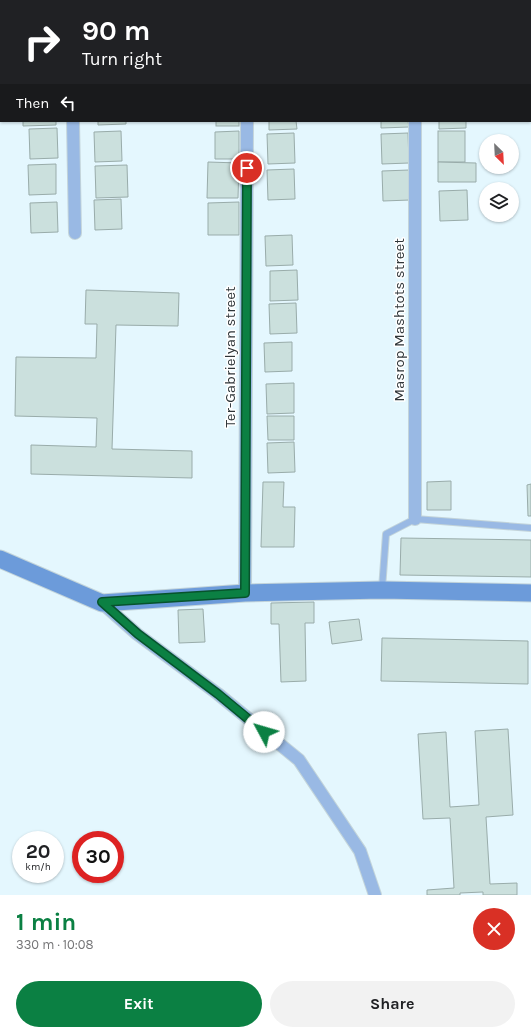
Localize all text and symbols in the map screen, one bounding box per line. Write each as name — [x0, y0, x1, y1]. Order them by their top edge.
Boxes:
text: 90 m — [82, 14, 150, 47]
icon: right — [16, 16, 68, 68]
text: Turn right — [82, 48, 162, 70]
icon: left — [57, 92, 79, 114]
text: Then — [16, 94, 49, 112]
north arrow — [479, 134, 519, 174]
map controls — [479, 134, 519, 222]
pin — [230, 151, 264, 185]
icon: arrive — [236, 157, 258, 179]
button: layers — [479, 182, 519, 222]
street label: Masrop Mashtots street — [390, 238, 408, 402]
street label: Ter-Gabrielyan street — [221, 286, 239, 428]
position arrow — [243, 711, 285, 753]
speed limit sign: 30 — [72, 831, 124, 883]
text: 20 — [26, 840, 50, 863]
text: km/h — [25, 861, 51, 873]
text: 1 min — [16, 908, 76, 936]
button: close — [473, 908, 515, 950]
text: 330 m · 10:08 — [16, 937, 94, 952]
button: Exit — [16, 981, 262, 1027]
button: Share — [270, 981, 515, 1027]

